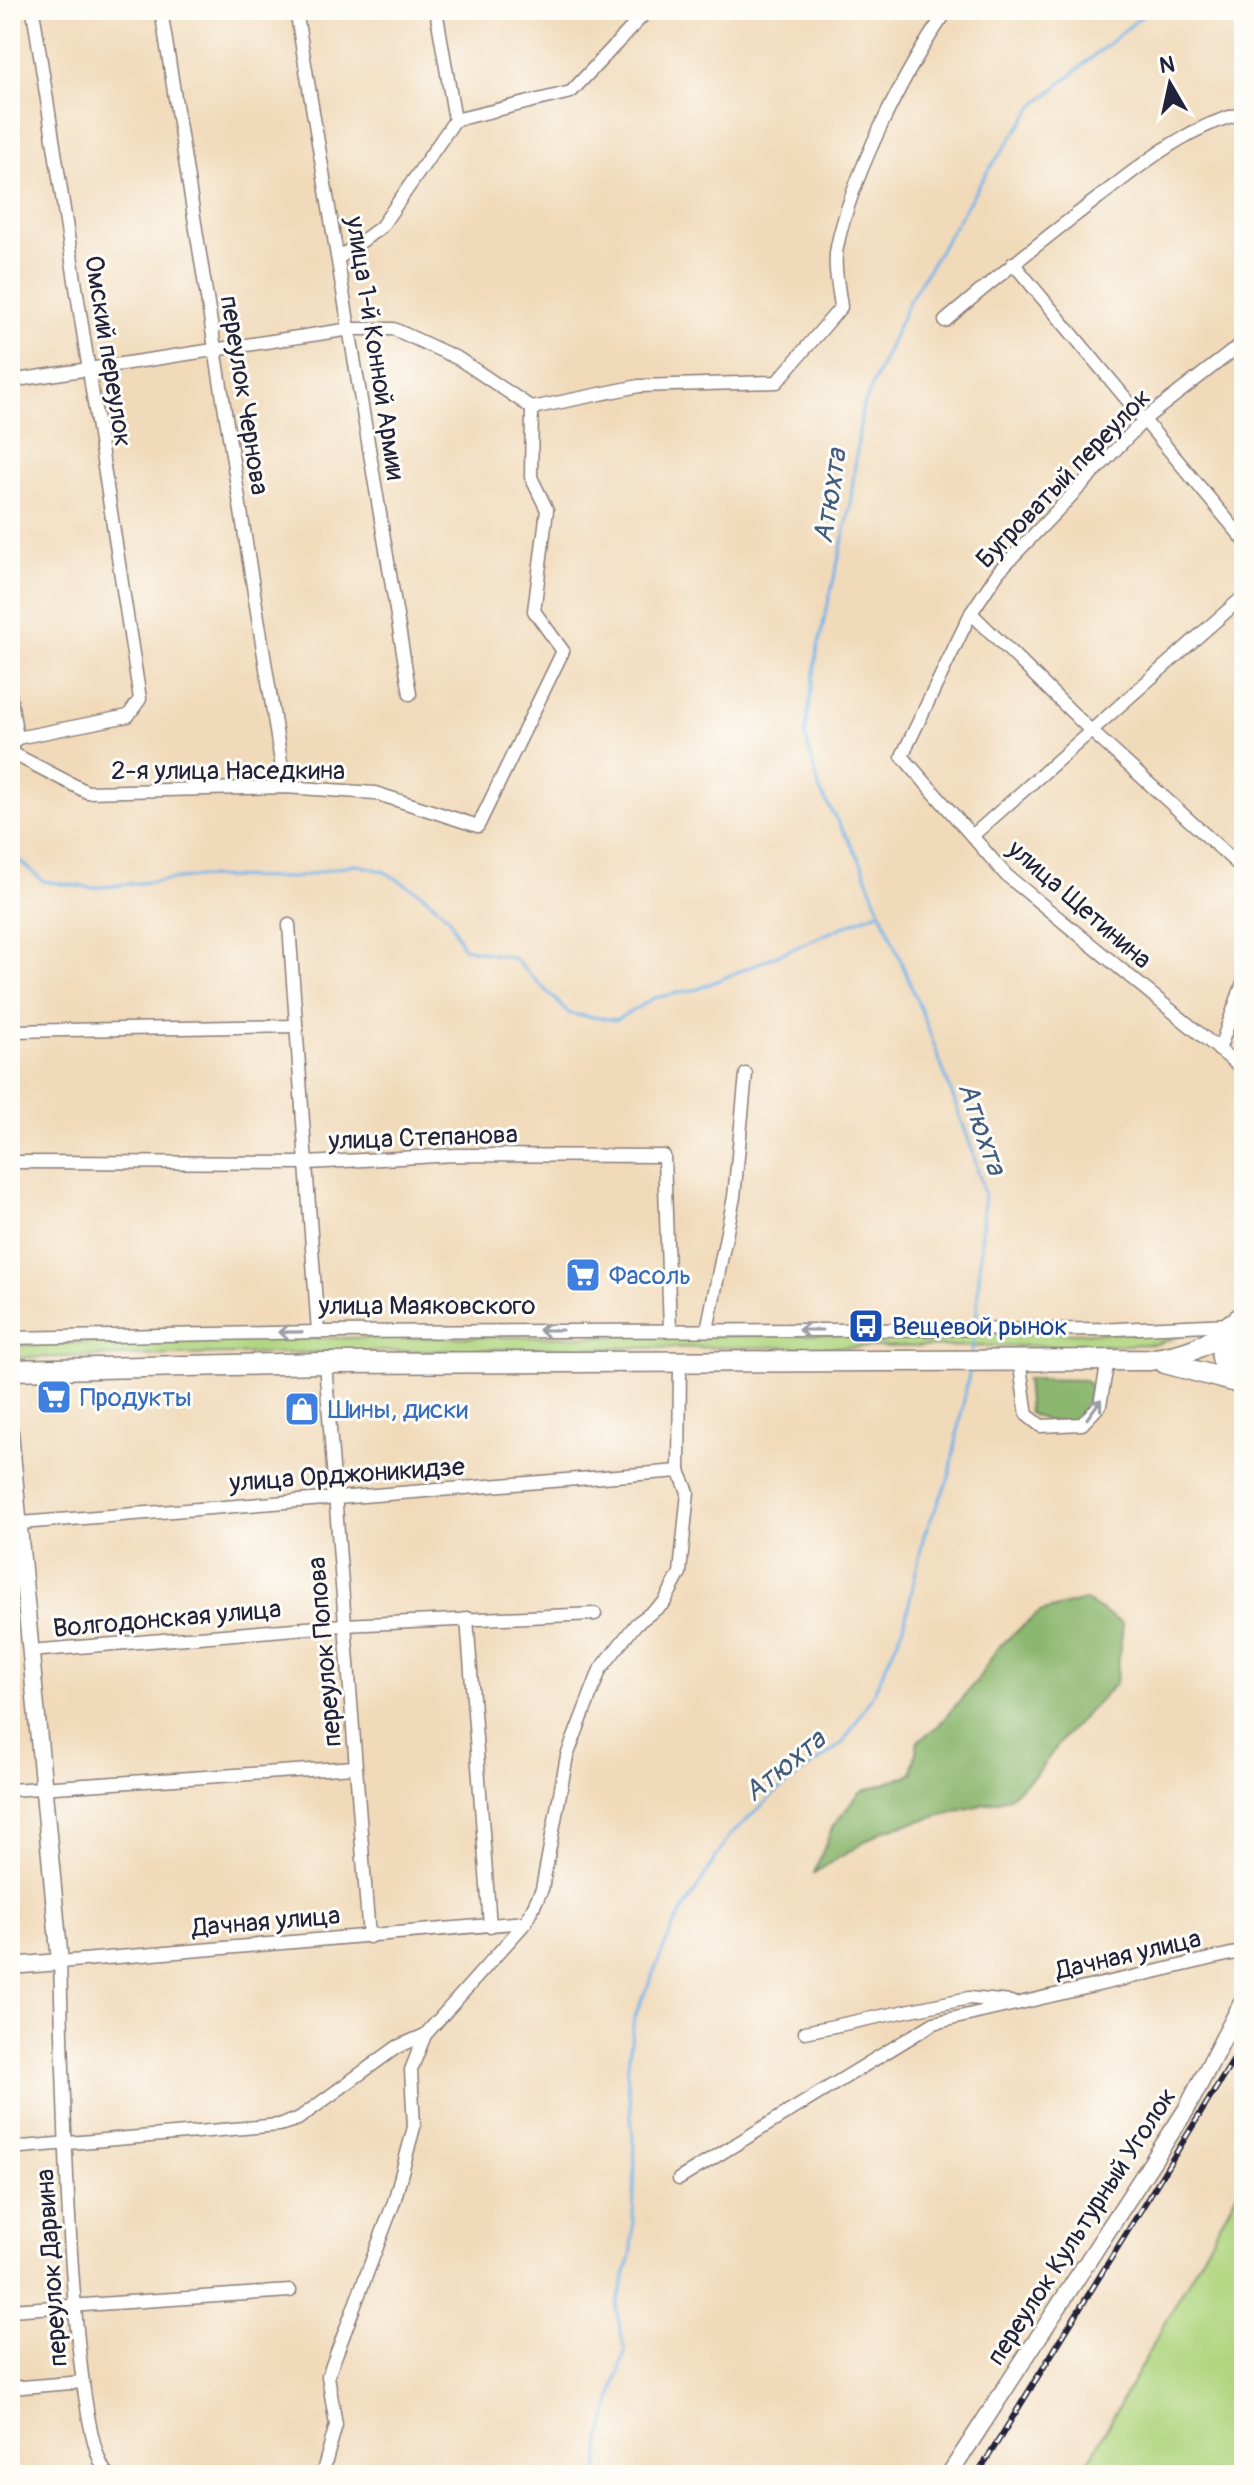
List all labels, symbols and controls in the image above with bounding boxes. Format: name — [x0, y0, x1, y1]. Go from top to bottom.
north arrow — [1130, 44, 1210, 124]
text: N — [1157, 50, 1177, 80]
street label: улица 1-й Конной Армии — [338, 213, 412, 482]
street label: Омский переулок — [77, 253, 139, 449]
street label: переулок Чернова — [212, 293, 276, 497]
street label: Бугроватый переулок — [970, 382, 1158, 575]
water label: Атюхта — [806, 445, 856, 546]
street label: 2-я улица Наседкина — [111, 755, 345, 787]
street label: улица Щетинина — [1000, 833, 1158, 976]
water label: Атюхта — [950, 1078, 1014, 1181]
street label: улица Степанова — [327, 1119, 518, 1157]
supermarket icon: Фасоль — [564, 1256, 602, 1294]
place label: Фасоль — [609, 1260, 691, 1292]
street label: улица Маяковского — [318, 1290, 536, 1322]
bus stop icon: Вещевой рынок — [847, 1307, 885, 1345]
place label: Вещевой рынок — [892, 1311, 1068, 1343]
one-way arrow — [537, 1322, 564, 1338]
one-way arrow — [797, 1322, 824, 1338]
one-way arrow — [277, 1324, 304, 1340]
supermarket icon: Продукты — [35, 1378, 73, 1416]
place label: Продукты — [80, 1382, 192, 1414]
shop icon: Шины, диски — [283, 1390, 321, 1428]
place label: Шины, диски — [328, 1394, 469, 1426]
one-way arrow — [1085, 1399, 1102, 1420]
street label: улица Орджоникидзе — [227, 1451, 466, 1499]
street label: переулок Попова — [301, 1556, 349, 1748]
street label: Волгодонская улица — [52, 1593, 283, 1645]
water label: Атюхта — [737, 1721, 834, 1810]
street label: Дачная улица — [190, 1900, 341, 1944]
street label: Дачная улица — [1051, 1923, 1204, 1987]
street label: переулок Культурный Уголок — [980, 2082, 1184, 2371]
street label: переулок Дарвина — [29, 2168, 75, 2368]

